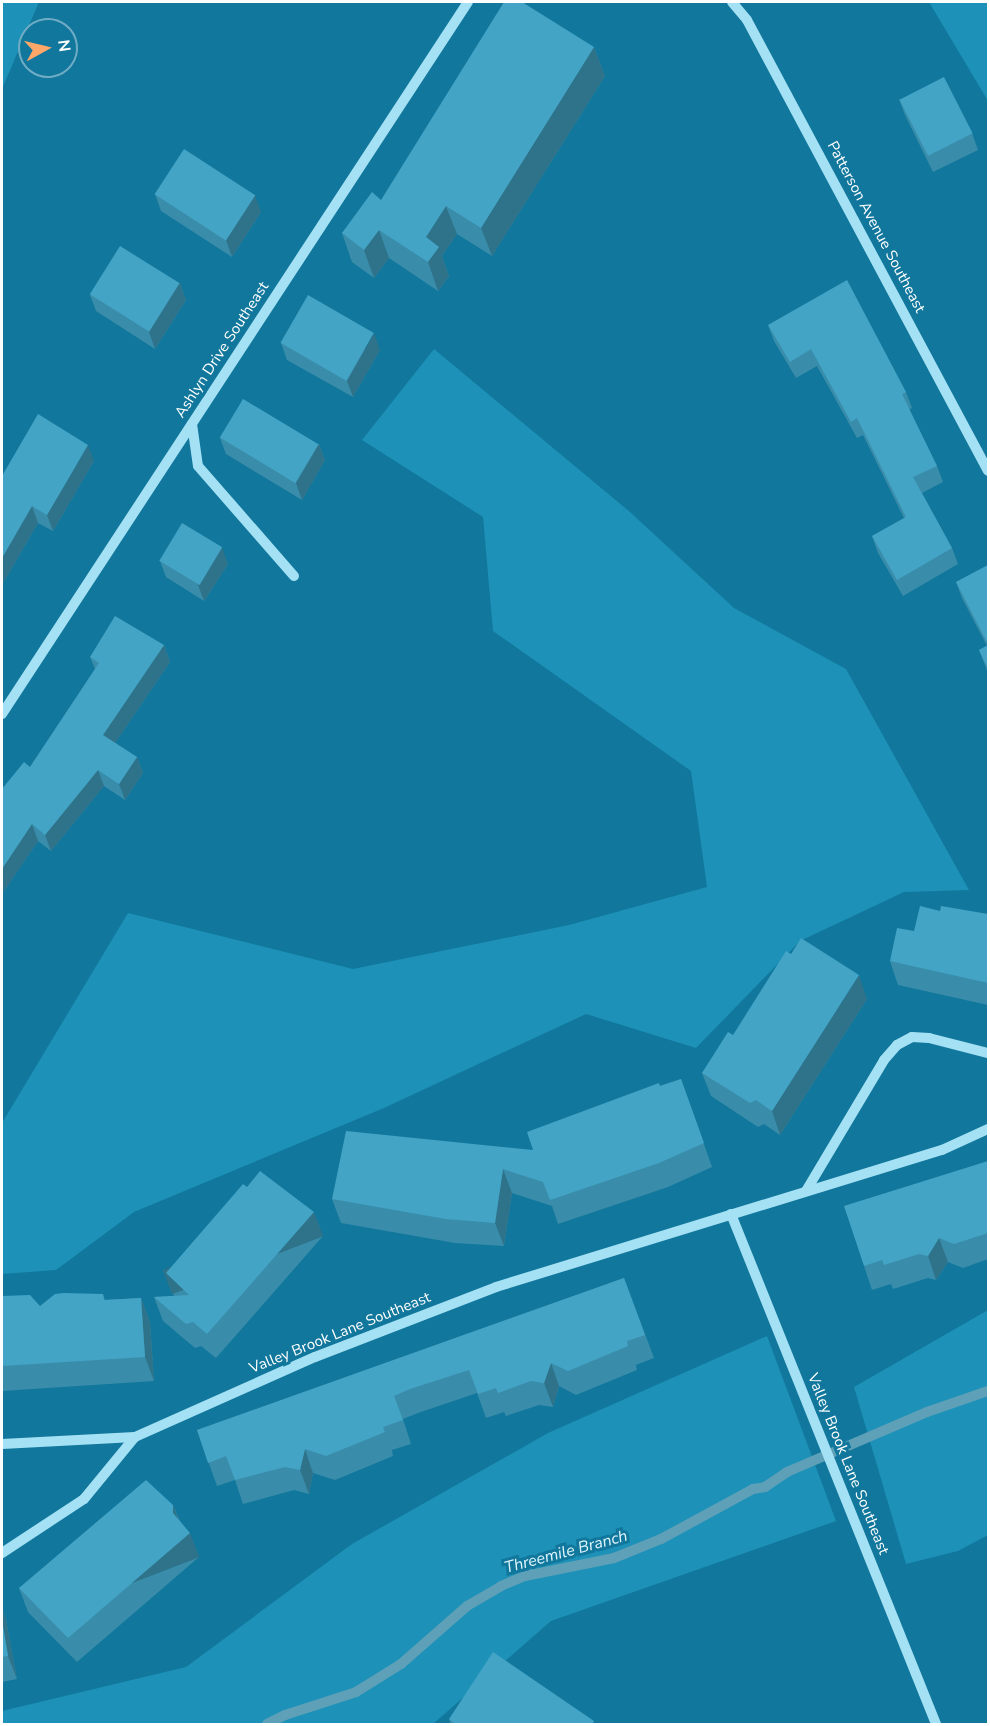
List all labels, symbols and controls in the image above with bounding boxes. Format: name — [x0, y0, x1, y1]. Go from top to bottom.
north arrow — [18, 18, 78, 78]
text: N — [52, 38, 76, 53]
street label: Patterson Avenue Southeast — [823, 138, 929, 316]
street label: Ashlyn Drive Southeast — [171, 279, 273, 421]
street label: Valley Brook Lane Southeast — [247, 1288, 433, 1378]
street label: Valley Brook Lane Southeast — [803, 1371, 893, 1557]
water label: Threemile Branch — [502, 1526, 630, 1578]

